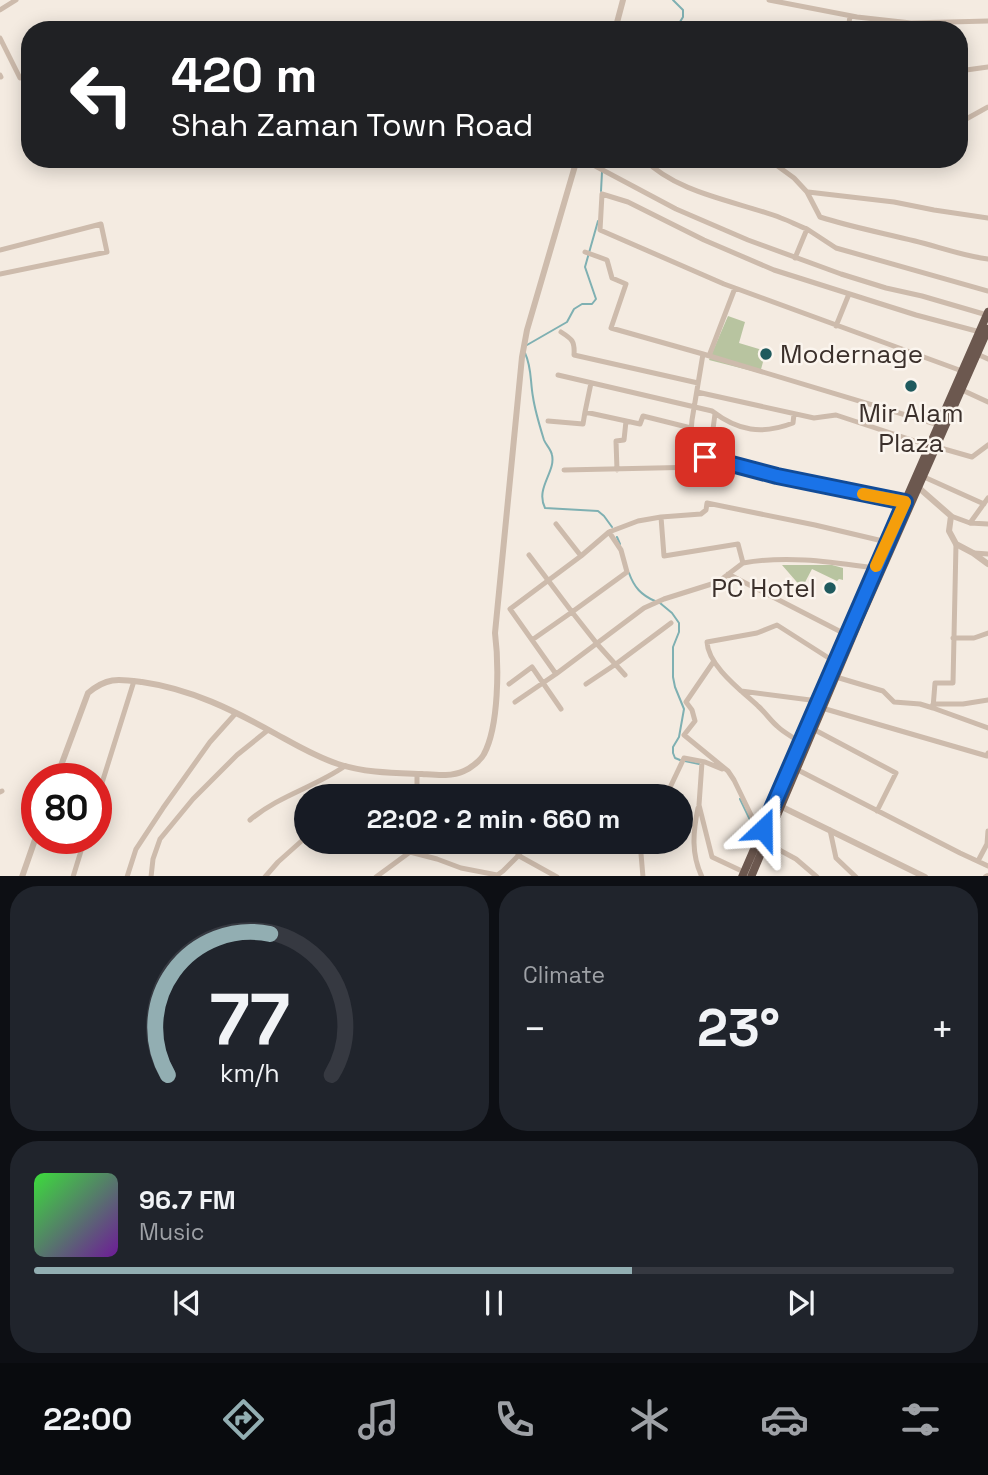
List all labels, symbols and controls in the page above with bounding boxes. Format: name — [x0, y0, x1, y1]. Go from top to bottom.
text: 420 m — [171, 44, 317, 106]
icon: left — [56, 49, 147, 140]
text: Shah Zaman Town Road — [171, 105, 533, 145]
place label: Modernage — [780, 337, 923, 371]
marker: Modernage — [758, 346, 774, 362]
marker: Mir Alam Plaza — [903, 378, 919, 394]
place label: Mir Alam Plaza — [858, 396, 964, 460]
pin — [675, 427, 735, 487]
icon: arrive — [686, 438, 724, 476]
place label: PC Hotel — [711, 571, 816, 605]
marker: PC Hotel — [822, 580, 838, 596]
speed limit sign: 80 — [21, 763, 112, 854]
position arrow — [726, 792, 800, 866]
text: 22:02 · 2 min · 660 m — [367, 802, 620, 836]
text: Climate — [523, 960, 605, 990]
text: 77 — [209, 973, 290, 1066]
text: 23° — [697, 995, 780, 1061]
text: − — [523, 1005, 547, 1053]
text: + — [930, 1005, 954, 1053]
text: km/h — [220, 1056, 279, 1088]
text: 96.7 FM — [139, 1183, 236, 1217]
text: Music — [139, 1217, 204, 1247]
icon: previous — [168, 1284, 206, 1322]
icon: pause — [475, 1284, 513, 1322]
icon: next — [782, 1284, 820, 1322]
icon: directions — [219, 1395, 268, 1444]
icon: music — [354, 1395, 403, 1444]
icon: phone — [490, 1395, 539, 1444]
icon: climate — [625, 1395, 674, 1444]
icon: car — [760, 1395, 809, 1444]
icon: filters — [896, 1395, 945, 1444]
text: 22:00 — [43, 1399, 132, 1439]

